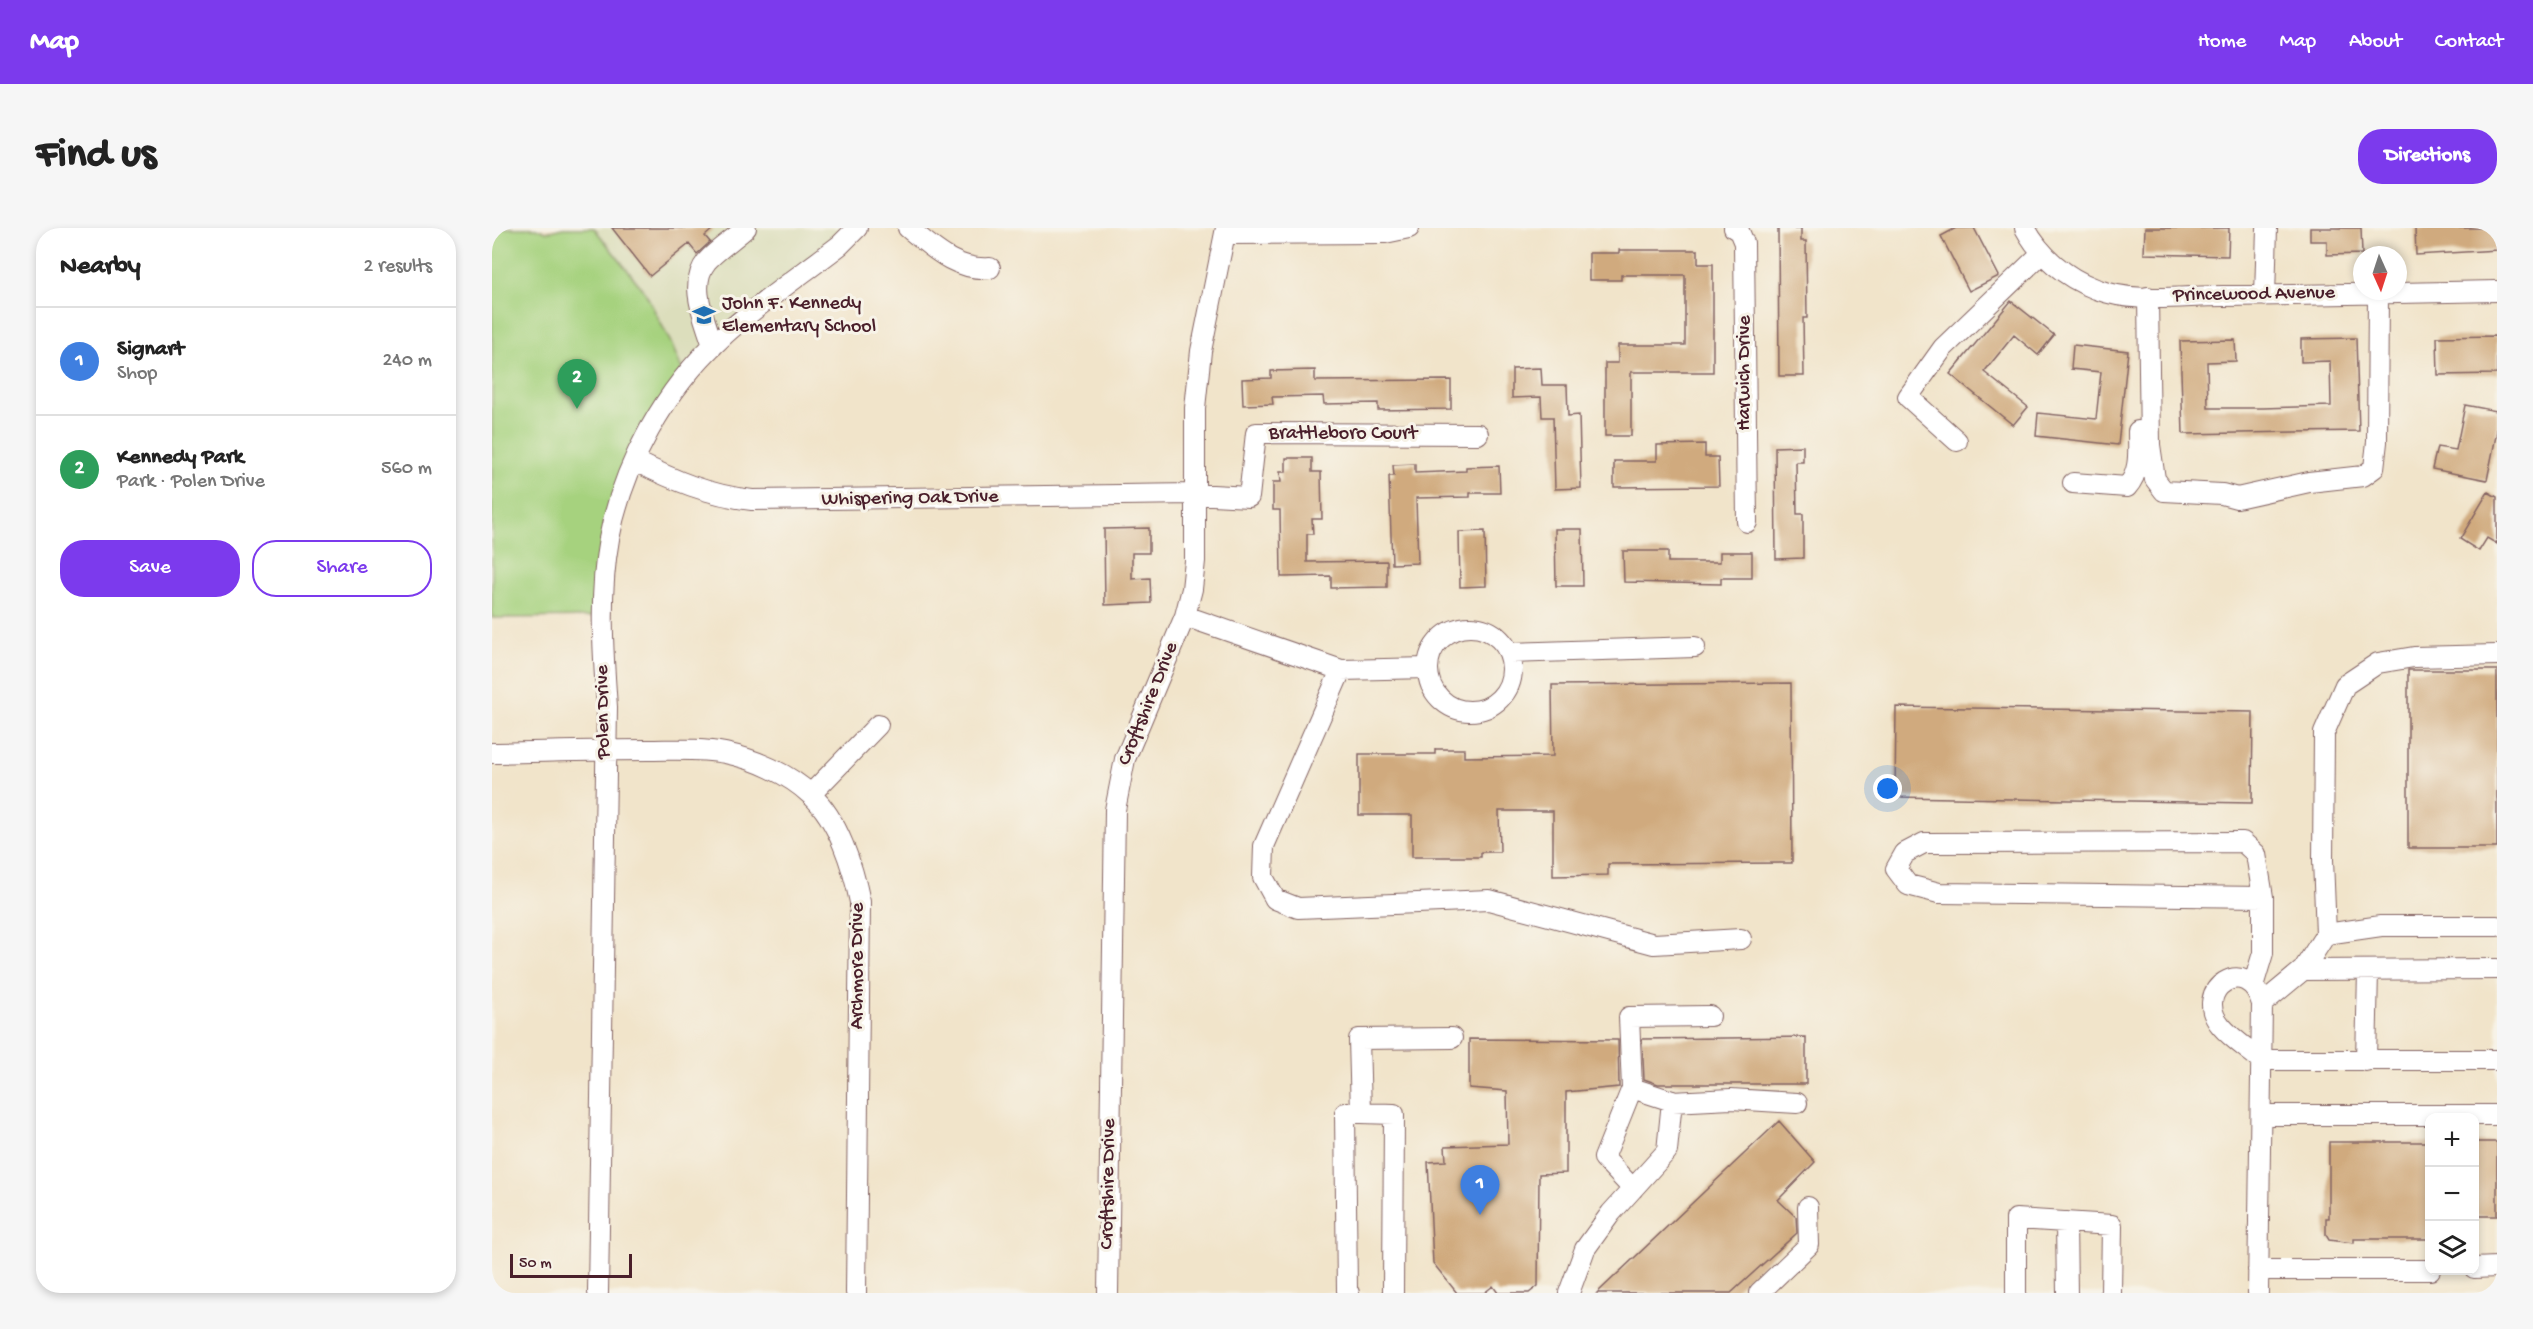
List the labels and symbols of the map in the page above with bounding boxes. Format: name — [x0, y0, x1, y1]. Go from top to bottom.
north arrow — [2353, 246, 2407, 300]
street label: Princewood Avenue — [2172, 282, 2336, 308]
place label: John F. Kennedy Elementary School — [722, 293, 876, 339]
school or university icon: John F. Kennedy Elementary School — [691, 302, 717, 328]
street label: Harwich Drive — [1734, 315, 1757, 431]
pin: 2 — [558, 360, 596, 409]
street label: Brattleboro Court — [1268, 423, 1419, 446]
street label: Whispering Oak Drive — [821, 486, 999, 512]
street label: Croftshire Drive — [1114, 638, 1184, 769]
street label: Polen Drive — [592, 664, 616, 760]
your location — [1873, 774, 1902, 803]
street label: Archmore Drive — [847, 902, 870, 1029]
street label: Croftshire Drive — [1096, 1118, 1122, 1250]
pin: 1 — [1460, 1166, 1500, 1215]
scale bar — [510, 1251, 632, 1278]

